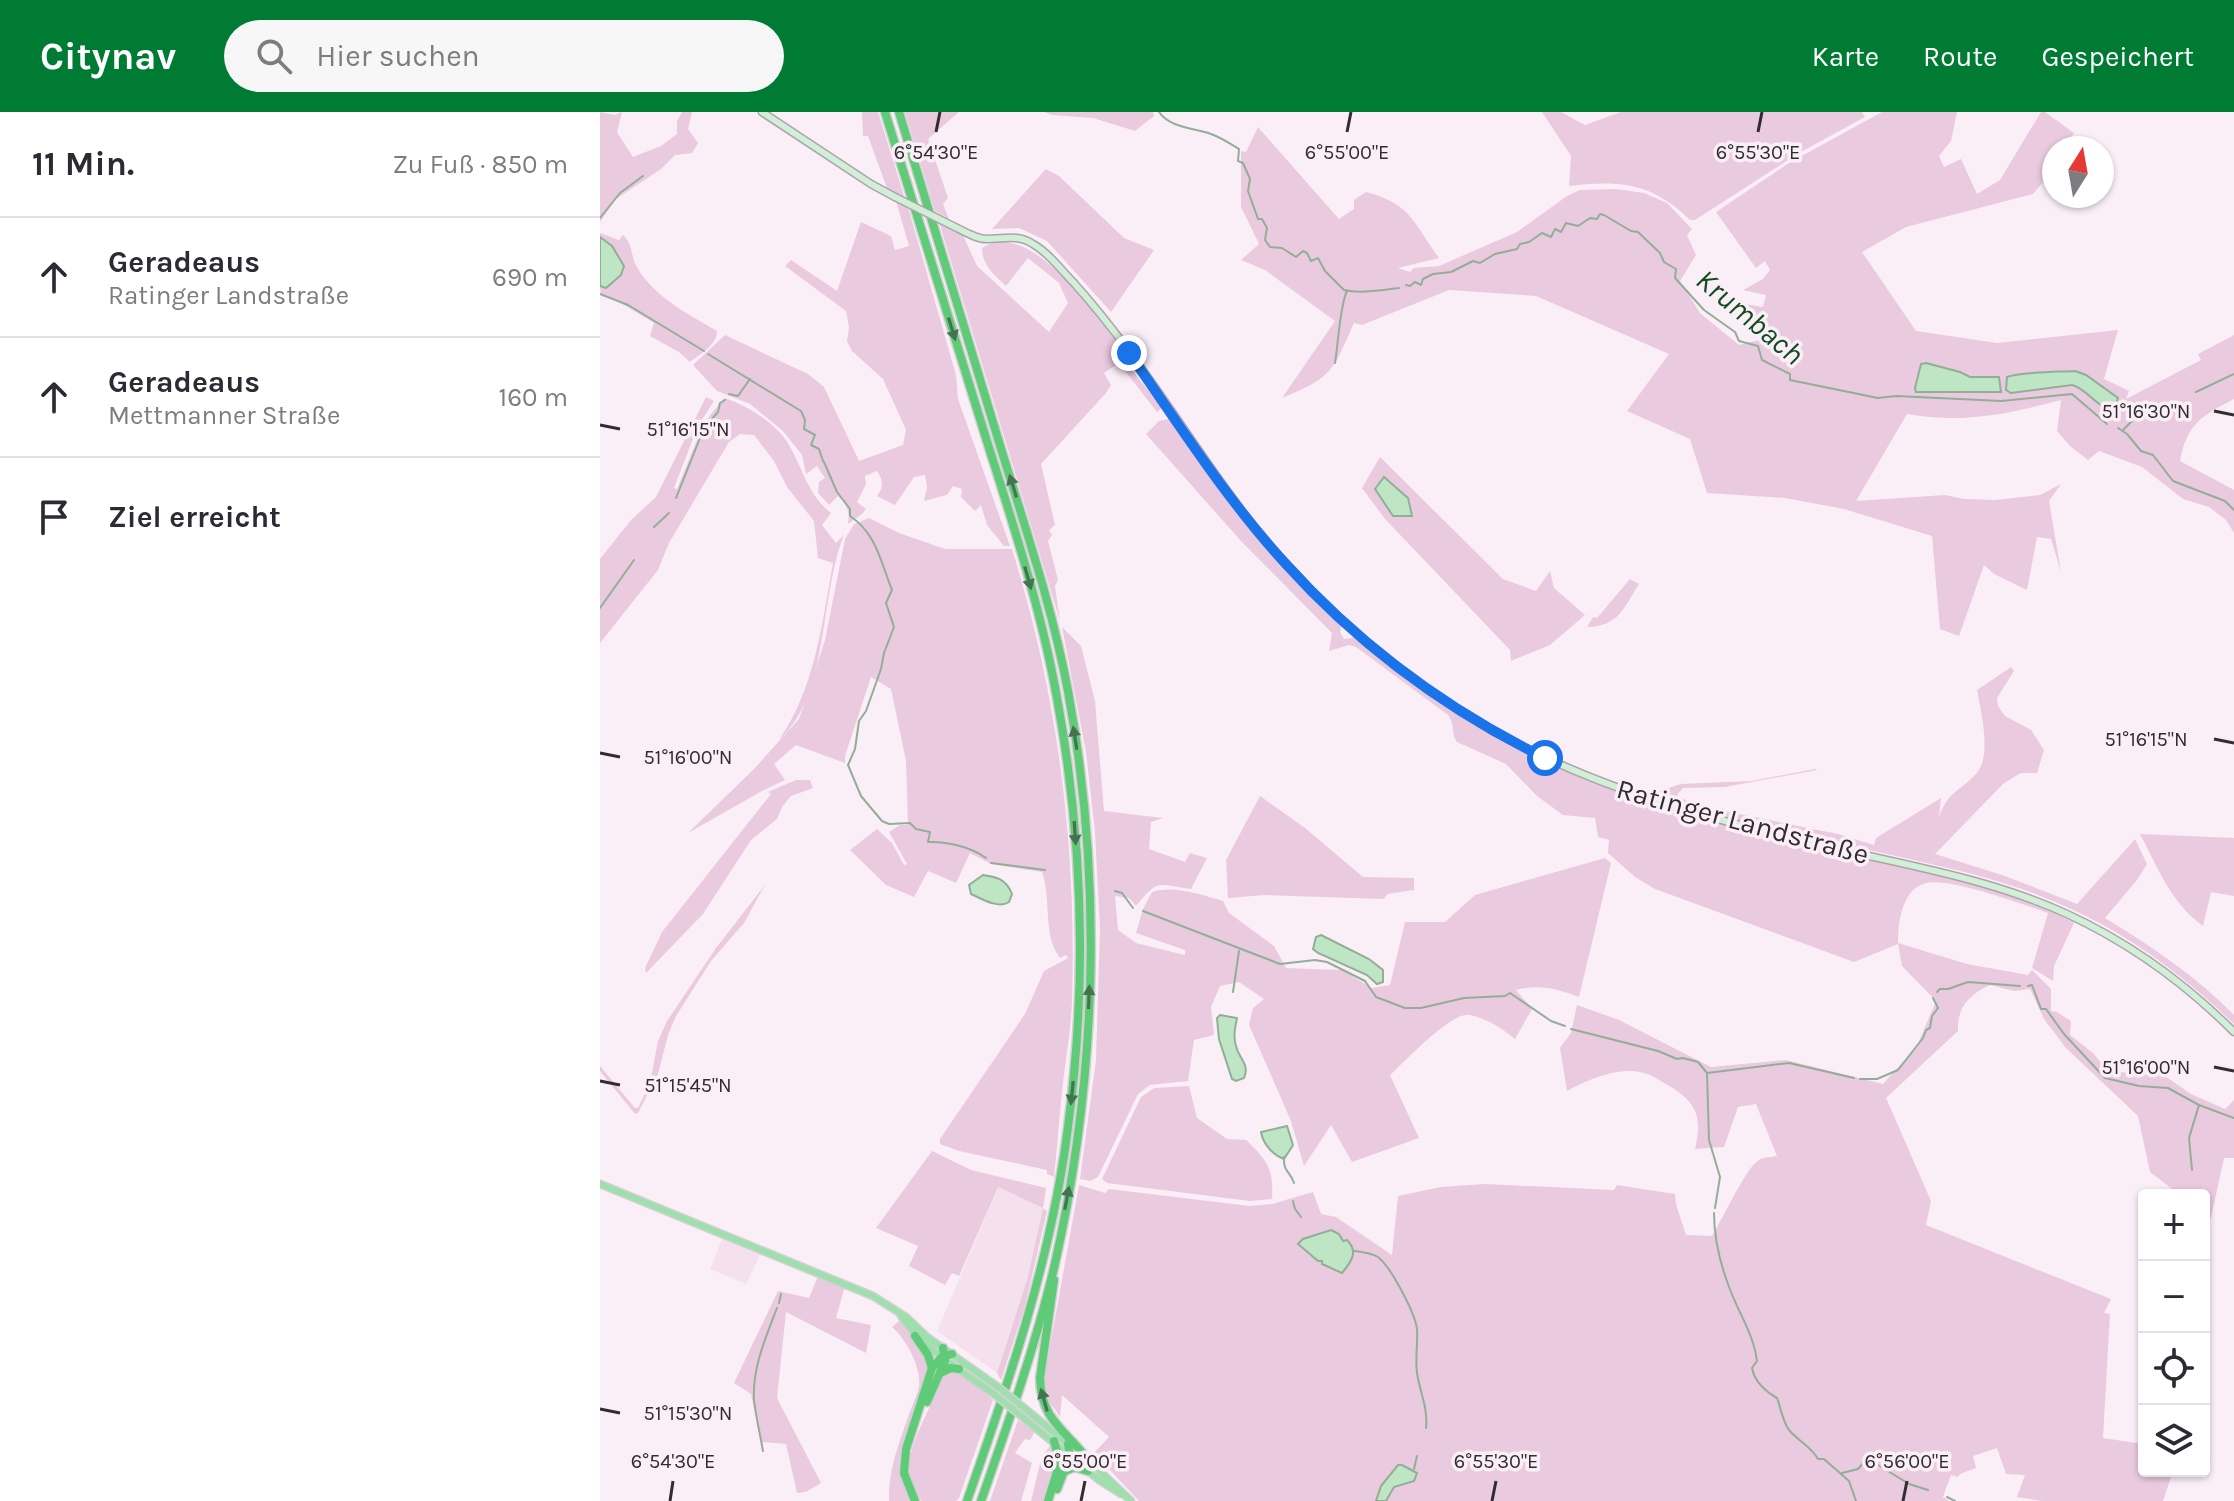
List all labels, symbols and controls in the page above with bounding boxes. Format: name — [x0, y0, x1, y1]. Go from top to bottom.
search box — [224, 20, 784, 92]
text: Citynav — [40, 34, 176, 79]
icon: search — [252, 34, 296, 78]
text: Hier suchen — [316, 38, 480, 74]
text: Karte — [1812, 40, 1879, 73]
text: Route — [1923, 40, 1997, 73]
text: Gespeichert — [2041, 40, 2194, 73]
north arrow — [2042, 136, 2114, 208]
text: 6°54'30"E — [894, 141, 978, 164]
text: 6°55'00"E — [1305, 141, 1389, 164]
text: 6°55'30"E — [1716, 141, 1800, 164]
text: 11 Min. — [32, 144, 134, 184]
text: Zu Fuß · 850 m — [392, 149, 568, 180]
text: Geradeaus — [108, 244, 260, 280]
icon: ahead — [32, 255, 76, 299]
text: 690 m — [492, 262, 568, 293]
water label: Krumbach — [1689, 262, 1811, 372]
text: Ratinger Landstraße — [108, 280, 349, 311]
one-way arrow — [946, 318, 959, 342]
route end — [1111, 335, 1147, 371]
text: Geradeaus — [108, 364, 260, 400]
icon: ahead — [32, 375, 76, 419]
text: 160 m — [499, 382, 568, 413]
text: Mettmanner Straße — [108, 400, 340, 431]
text: 51°16'30"N — [2102, 400, 2190, 423]
text: 51°16'15"N — [646, 418, 730, 441]
one-way arrow — [1006, 474, 1019, 498]
icon: arrive — [32, 495, 76, 539]
text: Ziel erreicht — [108, 499, 281, 535]
one-way arrow — [1022, 566, 1035, 590]
one-way arrow — [1068, 725, 1081, 750]
text: 51°16'15"N — [2104, 728, 2188, 751]
route start — [1527, 740, 1563, 776]
text: 51°16'00"N — [644, 746, 733, 769]
street label: Ratinger Landstraße — [1613, 772, 1873, 871]
one-way arrow — [1068, 821, 1081, 846]
one-way arrow — [1083, 984, 1096, 1009]
text: 51°16'00"N — [2102, 1056, 2191, 1079]
text: 51°15'45"N — [644, 1074, 732, 1097]
one-way arrow — [1066, 1081, 1079, 1106]
one-way arrow — [1061, 1186, 1074, 1211]
map controls — [2138, 1189, 2210, 1477]
button: + — [2138, 1189, 2210, 1261]
button: − — [2138, 1261, 2210, 1333]
button: locate — [2138, 1333, 2210, 1405]
one-way arrow — [1037, 1387, 1049, 1412]
text: 51°15'30"N — [644, 1402, 732, 1425]
button: layers — [2138, 1405, 2210, 1477]
text: 6°54'30"E — [631, 1450, 715, 1473]
text: 6°55'00"E — [1043, 1450, 1127, 1473]
text: 6°55'30"E — [1454, 1450, 1538, 1473]
text: 6°56'00"E — [1865, 1450, 1949, 1473]

